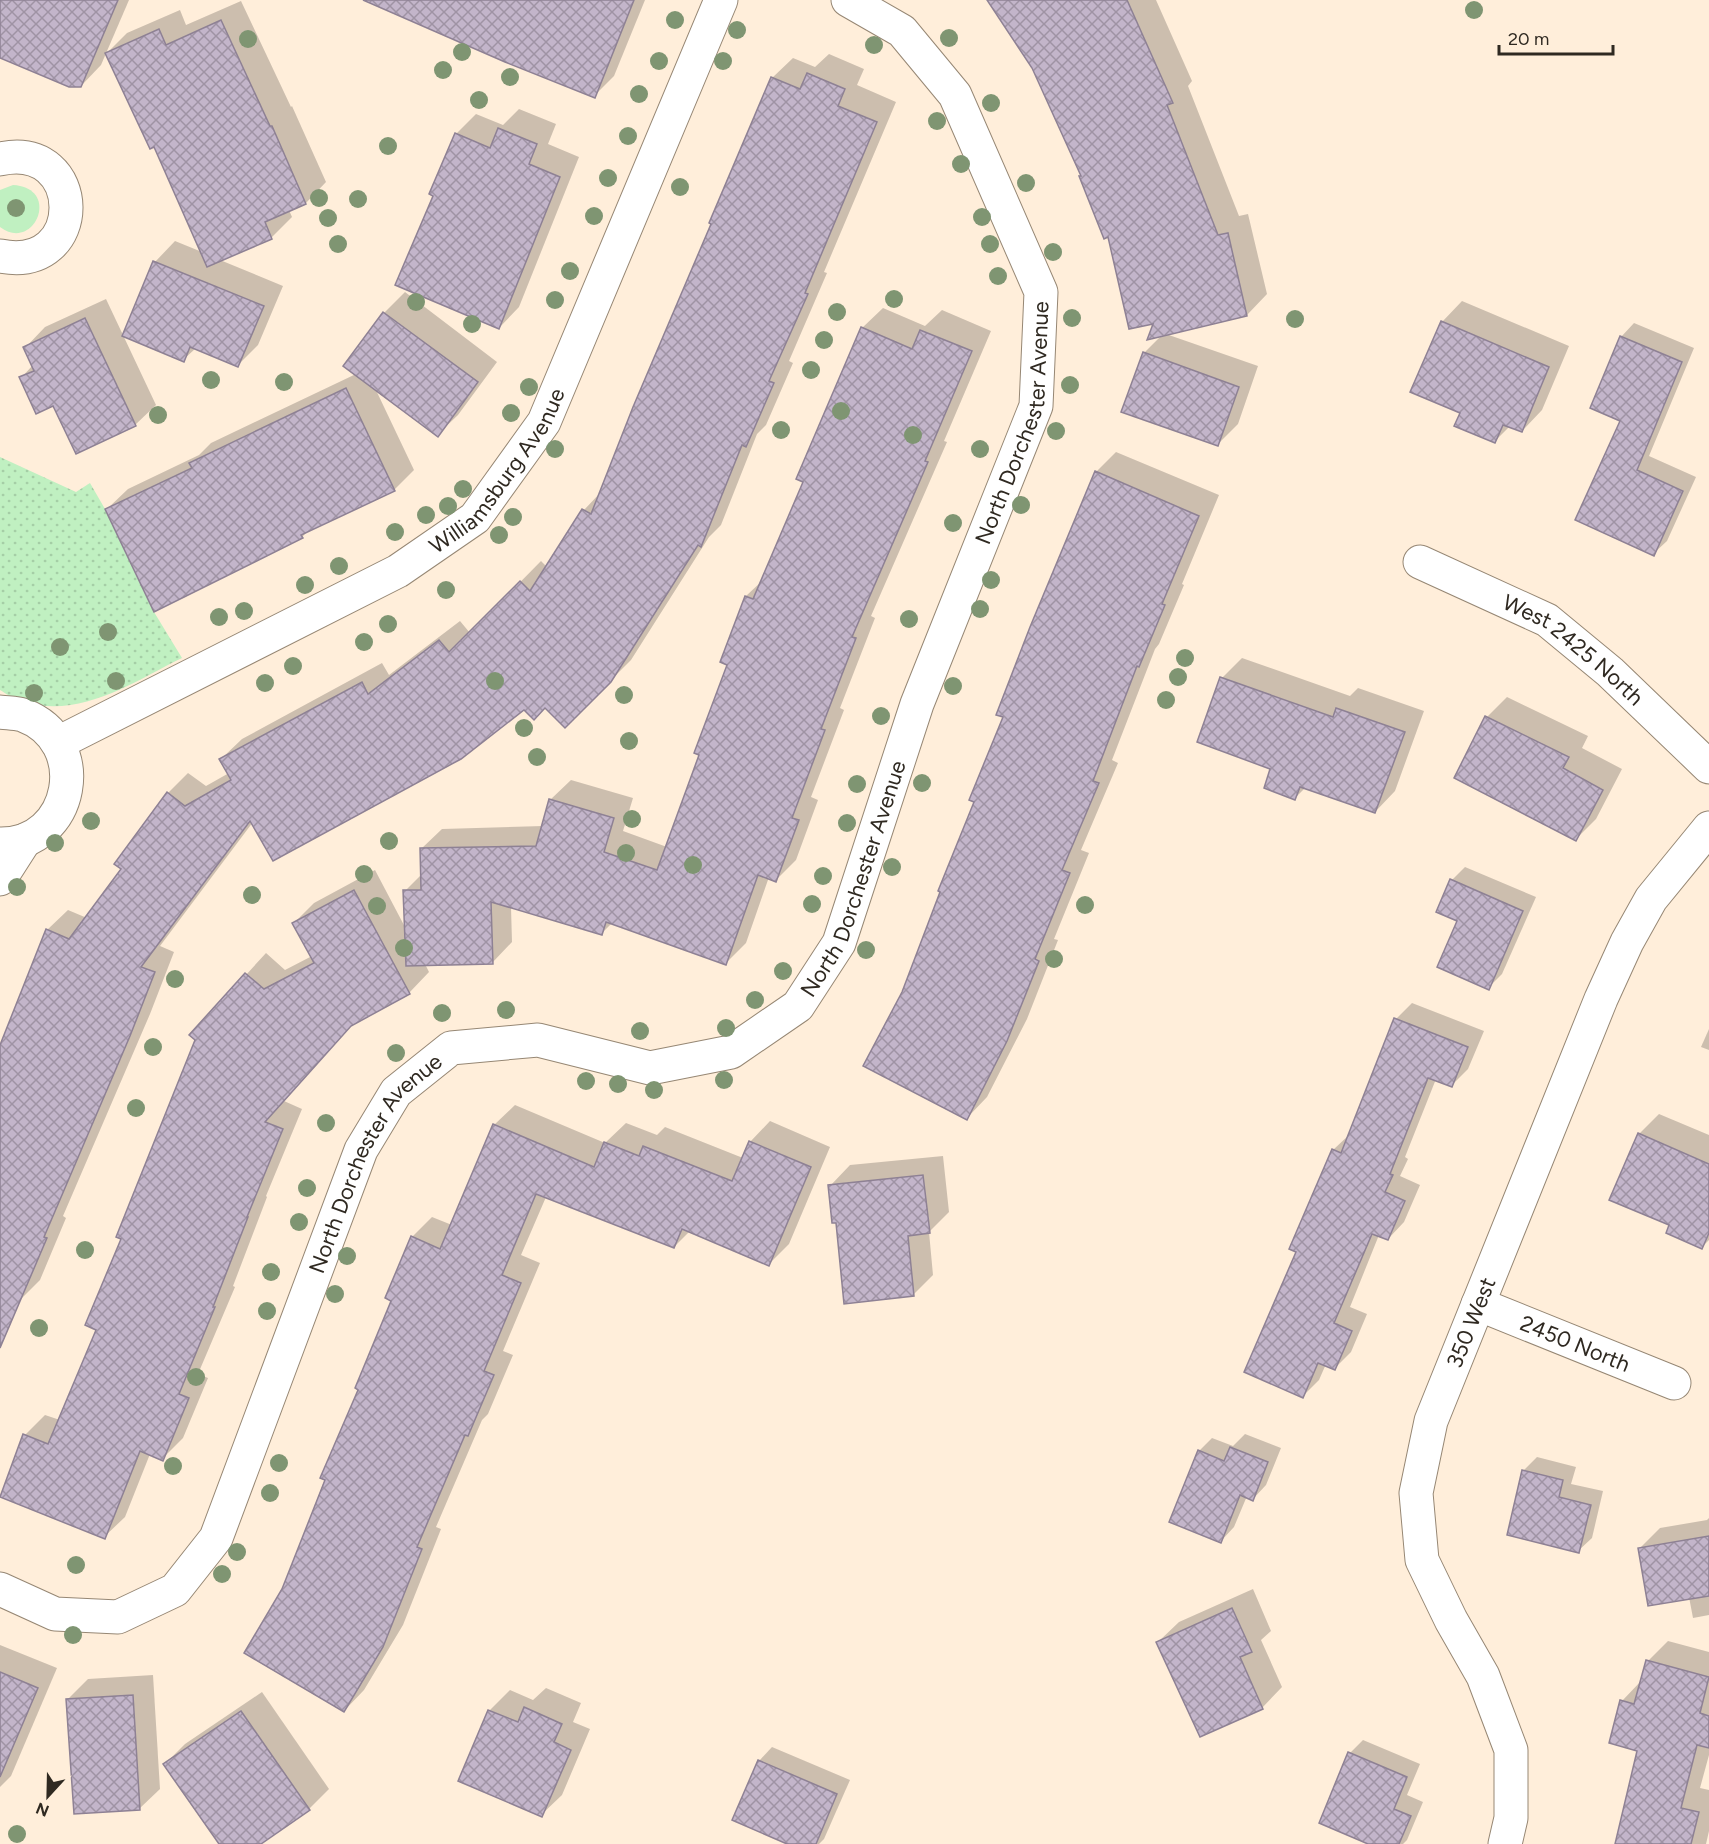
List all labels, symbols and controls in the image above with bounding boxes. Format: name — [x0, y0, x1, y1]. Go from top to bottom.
scale bar — [1499, 18, 1613, 56]
text: 20 m — [1508, 28, 1549, 50]
street label: North Dorchester Avenue — [969, 300, 1055, 548]
street label: Williamsburg Avenue — [424, 384, 571, 559]
street label: West 2425 North — [1499, 589, 1649, 711]
street label: North Dorchester Avenue — [795, 757, 912, 1002]
street label: North Dorchester Avenue — [303, 1048, 447, 1277]
street label: 350 West — [1441, 1274, 1501, 1372]
street label: 2450 North — [1516, 1310, 1634, 1378]
north arrow — [18, 1766, 78, 1826]
text: N — [33, 1798, 52, 1821]

